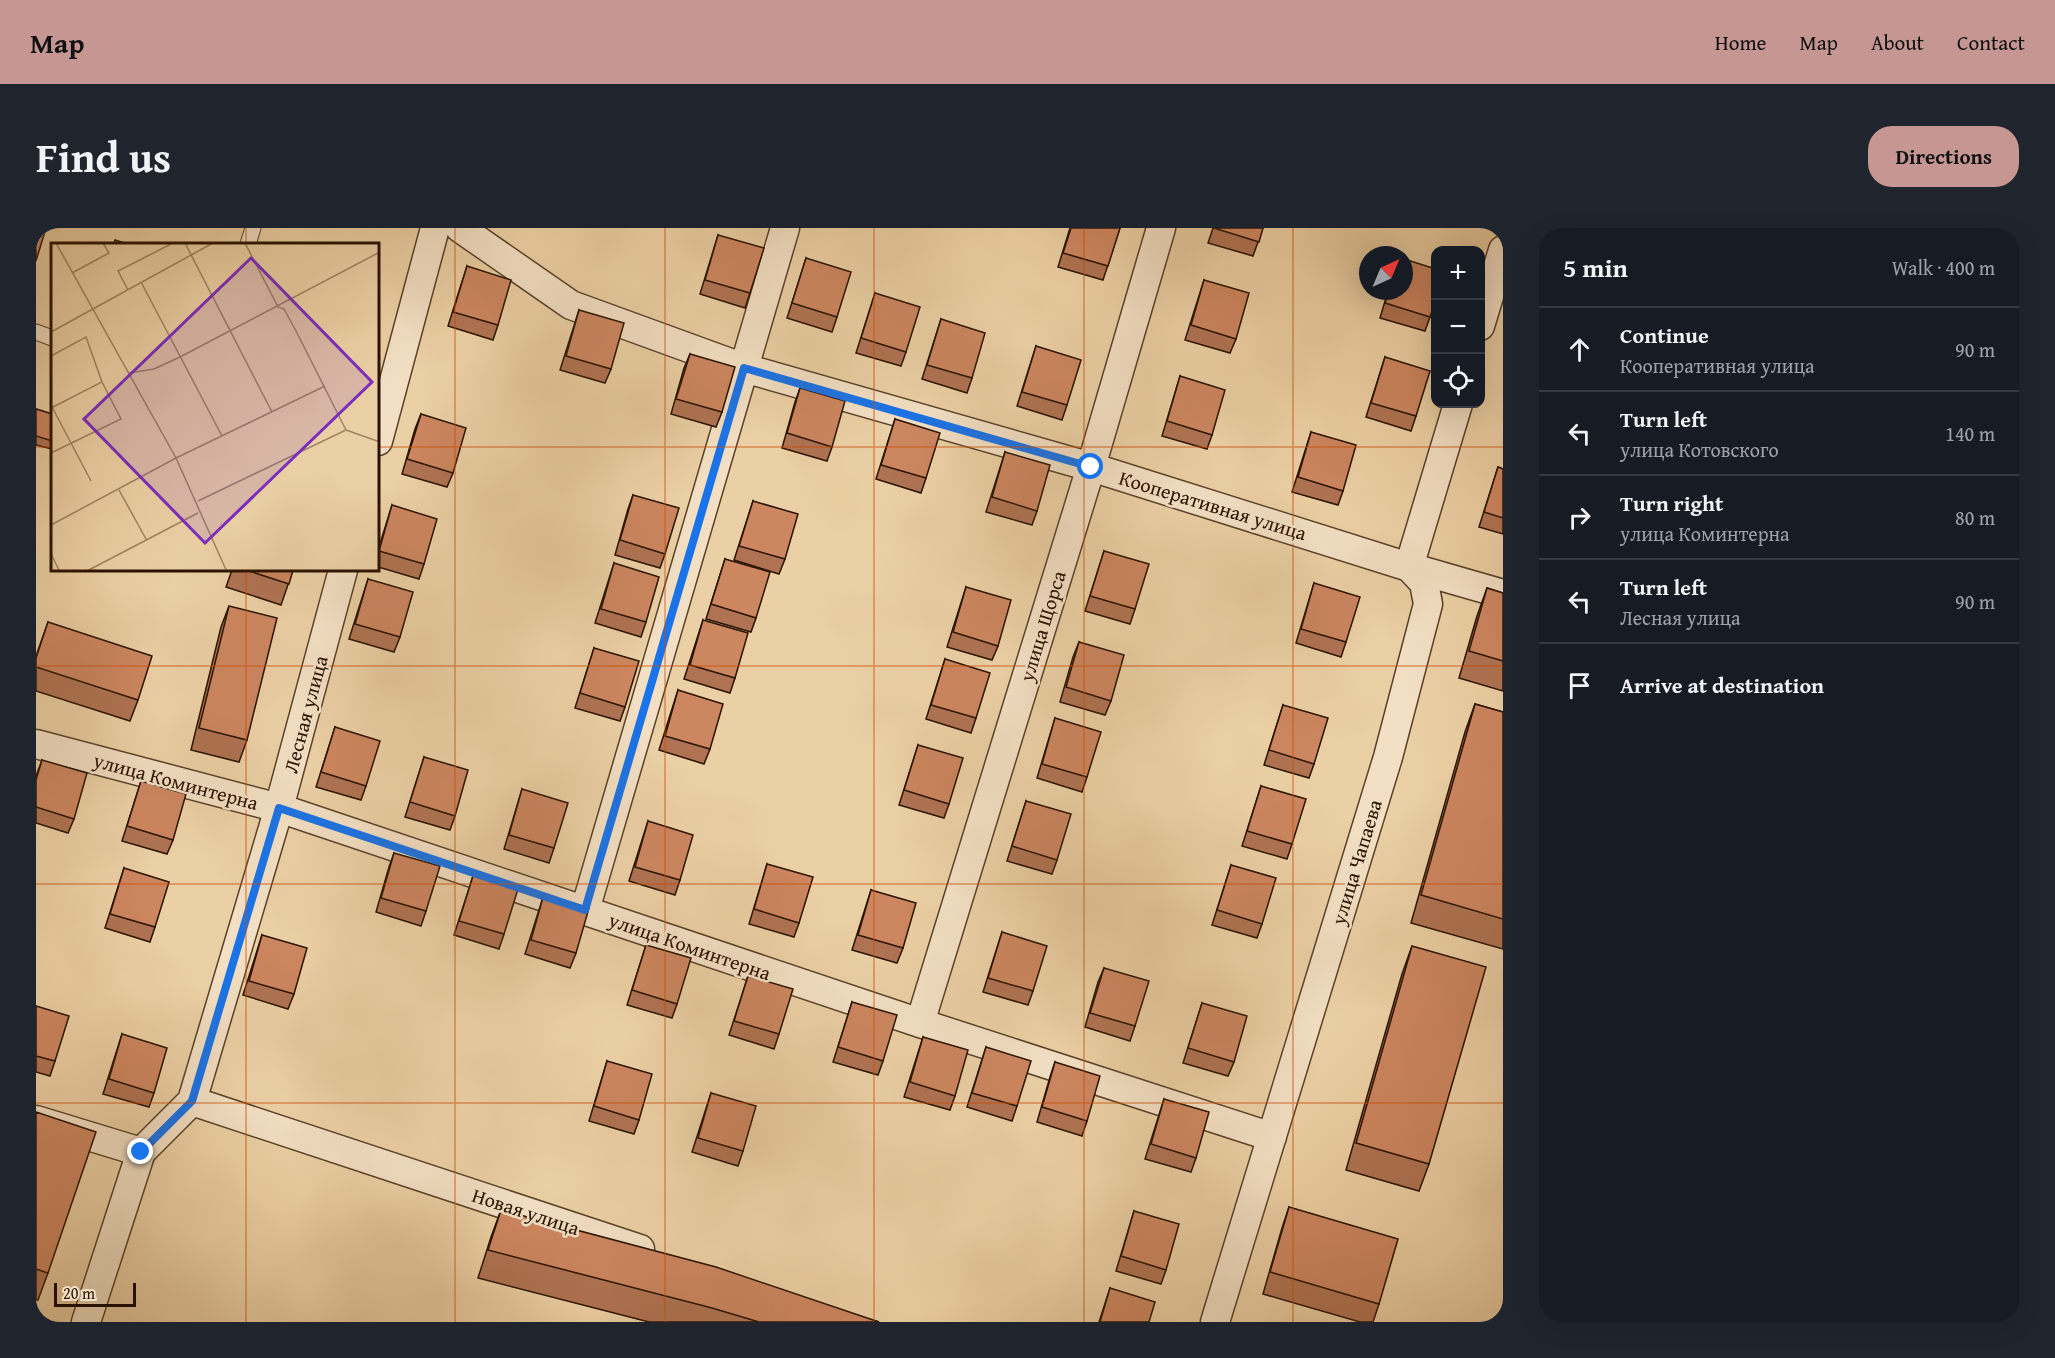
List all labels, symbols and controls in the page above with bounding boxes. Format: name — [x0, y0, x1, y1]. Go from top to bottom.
text: Map — [30, 22, 84, 63]
text: Home — [1715, 27, 1766, 58]
text: Map — [1799, 27, 1838, 58]
text: About — [1871, 27, 1924, 58]
text: Contact — [1957, 27, 2025, 58]
text: Find us — [36, 126, 171, 187]
button: Directions — [1868, 126, 2019, 187]
inset map — [51, 243, 380, 572]
north arrow — [1359, 246, 1413, 300]
map controls — [1431, 246, 1485, 408]
button: + — [1431, 246, 1485, 300]
text: 5 min — [1563, 248, 1628, 287]
text: Walk · 400 m — [1892, 253, 1995, 282]
button: − — [1431, 300, 1485, 354]
text: Continue — [1620, 319, 1709, 351]
icon: ahead — [1563, 333, 1596, 366]
text: 90 m — [1955, 335, 1995, 364]
text: Кооперативная улица — [1620, 351, 1815, 380]
button: locate — [1431, 354, 1485, 408]
text: Turn left — [1620, 403, 1707, 435]
icon: left — [1563, 417, 1596, 450]
text: 140 m — [1945, 419, 1995, 448]
text: улица Котовского — [1620, 435, 1779, 464]
route start — [1077, 453, 1103, 479]
street label: Кооперативная улица — [1116, 463, 1311, 547]
text: Turn right — [1620, 487, 1723, 519]
icon: right — [1563, 501, 1596, 534]
text: 80 m — [1955, 503, 1995, 532]
text: улица Коминтерна — [1620, 519, 1790, 548]
street label: улица Щорса — [1011, 566, 1073, 686]
text: Turn left — [1620, 571, 1707, 603]
icon: left — [1563, 585, 1596, 618]
text: 90 m — [1955, 587, 1995, 616]
text: Лесная улица — [1620, 603, 1741, 632]
street label: Лесная улица — [275, 652, 335, 776]
icon: arrive — [1563, 669, 1596, 702]
text: Arrive at destination — [1620, 669, 1824, 701]
street label: улица Коминтерна — [89, 745, 262, 817]
street label: улица Чапаева — [1323, 795, 1389, 929]
street label: улица Коминтерна — [604, 904, 775, 987]
route end — [127, 1138, 153, 1164]
street label: Новая улица — [469, 1180, 584, 1242]
scale bar — [54, 1280, 136, 1308]
text: 20 m — [63, 1281, 95, 1305]

